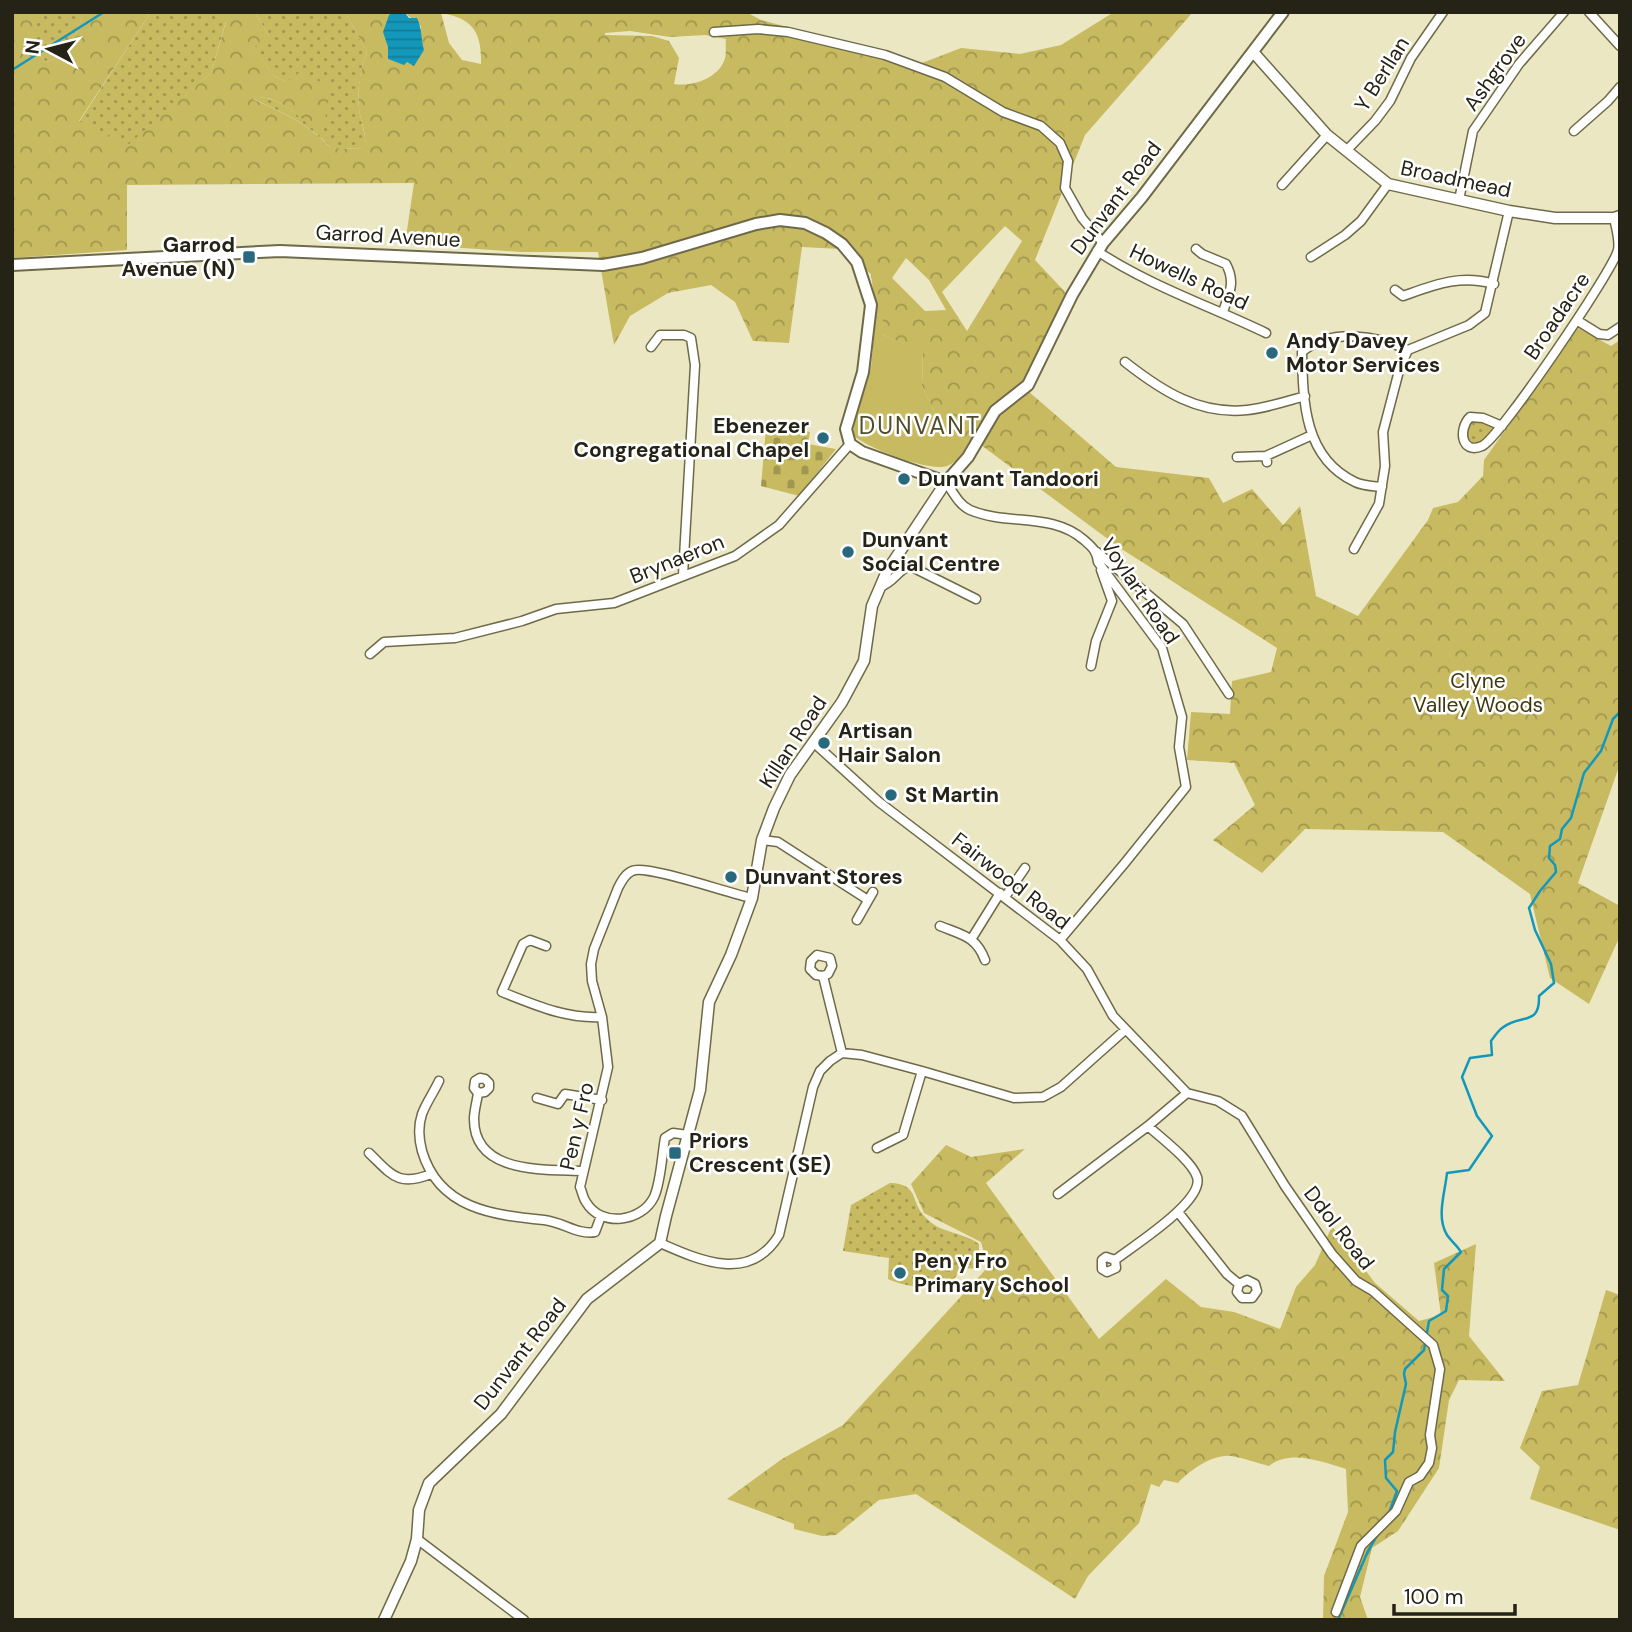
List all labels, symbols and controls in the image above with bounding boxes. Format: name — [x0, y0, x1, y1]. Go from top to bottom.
north arrow — [14, 14, 84, 84]
street label: Ashgrove — [1457, 27, 1533, 117]
street label: Y Berllan — [1348, 31, 1416, 117]
text: N — [19, 39, 46, 55]
street label: Dunvant Road — [1064, 136, 1168, 260]
street label: Broadmead — [1398, 154, 1514, 204]
street label: Garrod Avenue — [315, 218, 461, 254]
place label: Garrod Avenue (N) — [121, 231, 235, 283]
street label: Howells Road — [1125, 237, 1253, 317]
marker: Garrod Avenue (N) — [241, 249, 257, 265]
street label: Broadacre — [1517, 267, 1597, 365]
place label: Andy Davey Motor Services — [1286, 327, 1440, 379]
marker: Andy Davey Motor Services — [1264, 345, 1280, 361]
district label: DUNVANT — [859, 410, 981, 441]
place label: Ebenezer Congregational Chapel — [573, 412, 809, 464]
marker: Ebenezer Congregational Chapel — [815, 430, 831, 446]
place label: Dunvant Tandoori — [918, 465, 1099, 493]
marker: Dunvant Tandoori — [896, 471, 912, 487]
place label: Dunvant Social Centre — [862, 526, 1000, 578]
street label: Brynaeron — [626, 527, 728, 591]
street label: Voylart Road — [1094, 532, 1186, 650]
marker: Dunvant Social Centre — [840, 544, 856, 560]
park label: Clyne Valley Woods — [1413, 667, 1543, 719]
street label: Killan Road — [753, 691, 833, 793]
place label: Artisan Hair Salon — [838, 717, 941, 769]
marker: Artisan Hair Salon — [816, 735, 832, 751]
place label: St Martin — [905, 781, 999, 809]
marker: St Martin — [883, 787, 899, 803]
street label: Fairwood Road — [946, 826, 1076, 936]
place label: Dunvant Stores — [745, 863, 903, 891]
marker: Dunvant Stores — [723, 869, 739, 885]
street label: Pen y Fro — [553, 1079, 601, 1173]
place label: Priors Crescent (SE) — [689, 1127, 831, 1179]
marker: Priors Crescent (SE) — [667, 1145, 683, 1161]
street label: Ddol Road — [1297, 1180, 1381, 1276]
place label: Pen y Fro Primary School — [914, 1247, 1069, 1299]
marker: Pen y Fro Primary School — [892, 1265, 908, 1281]
street label: Dunvant Road — [467, 1292, 573, 1416]
scale bar — [1394, 1572, 1515, 1616]
text: 100 m — [1404, 1583, 1464, 1611]

